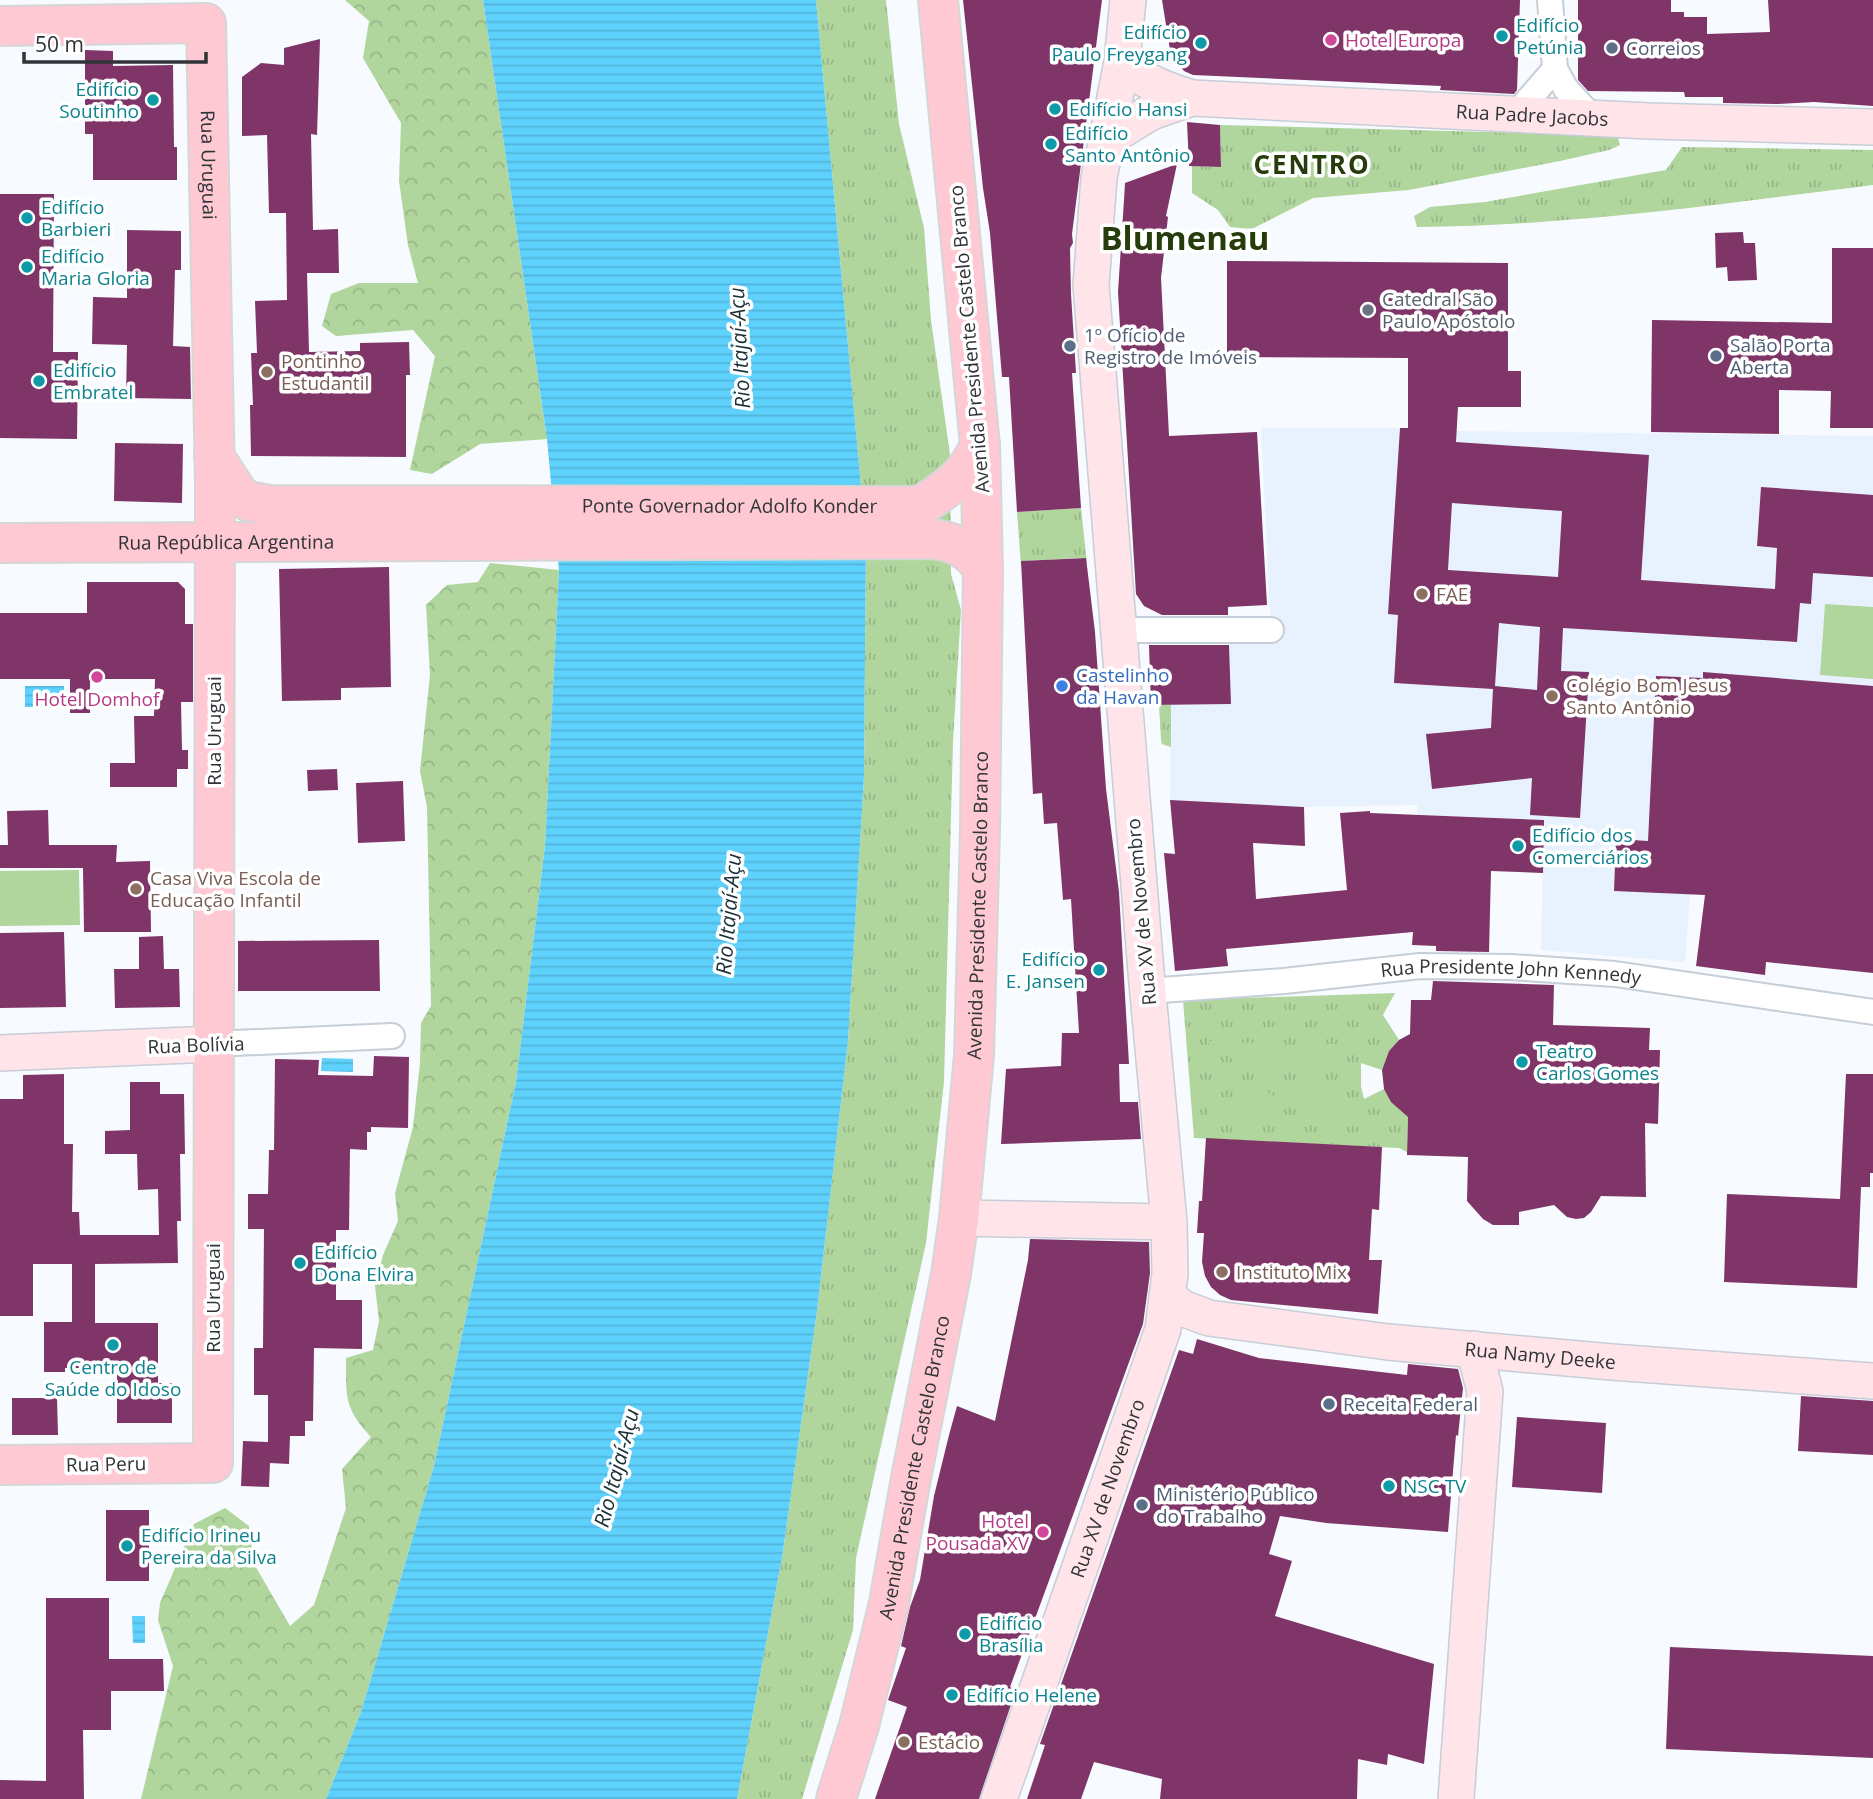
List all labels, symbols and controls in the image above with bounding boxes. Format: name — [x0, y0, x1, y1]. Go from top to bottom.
place label: Edifício Petúnia — [1516, 12, 1584, 60]
place label: Edifício Paulo Freygang — [1052, 19, 1187, 67]
scale bar — [24, 21, 206, 65]
place label: Hotel Europa — [1345, 27, 1461, 53]
marker: Edifício Petúnia — [1494, 28, 1510, 44]
text: 50 m — [35, 30, 84, 58]
marker: Hotel Europa — [1323, 32, 1339, 48]
marker: Edifício Paulo Freygang — [1193, 35, 1209, 51]
place label: Correios — [1626, 35, 1701, 61]
marker: Correios — [1604, 40, 1620, 56]
place label: Edifício Soutinho — [59, 76, 139, 124]
marker: Edifício Soutinho — [145, 92, 161, 108]
place label: Edifício Hansi — [1069, 96, 1188, 122]
street label: Rua Padre Jacobs — [1455, 98, 1609, 132]
marker: Edifício Hansi — [1047, 101, 1063, 117]
street label: Rua Uruguai — [195, 110, 223, 220]
place label: Edifício Santo Antônio — [1065, 120, 1191, 168]
marker: Edifício Santo Antônio — [1043, 136, 1059, 152]
district label: CENTRO — [1253, 146, 1371, 182]
street label: Avenida Presidente Castelo Branco — [943, 184, 995, 494]
place label: Edifício Barbieri — [41, 194, 111, 242]
marker: Edifício Barbieri — [19, 210, 35, 226]
district label: Blumenau — [1100, 215, 1270, 260]
place label: Edifício Maria Gloria — [41, 243, 150, 291]
marker: Edifício Maria Gloria — [19, 259, 35, 275]
place label: Catedral São Paulo Apóstolo — [1382, 286, 1515, 334]
water label: Rio Itajaí-Açu — [722, 287, 756, 409]
marker: Catedral São Paulo Apóstolo — [1360, 302, 1376, 318]
place label: 1º Ofício de Registro de Imóveis — [1084, 322, 1257, 370]
place label: Salão Porta Aberta — [1730, 332, 1831, 380]
marker: 1º Ofício de Registro de Imóveis — [1062, 338, 1078, 354]
place label: Pontinho Estudantil — [281, 348, 369, 396]
marker: Salão Porta Aberta — [1708, 348, 1724, 364]
place label: Edifício Embratel — [53, 357, 133, 405]
marker: Pontinho Estudantil — [259, 364, 275, 380]
marker: Edifício Embratel — [31, 373, 47, 389]
street label: Ponte Governador Adolfo Konder — [582, 492, 878, 519]
street label: Rua República Argentina — [118, 529, 334, 555]
place label: FAE — [1436, 581, 1468, 607]
marker: FAE — [1414, 586, 1430, 602]
place label: Castelinho da Havan — [1076, 662, 1169, 710]
marker: Hotel Domhof — [89, 669, 105, 685]
place label: Colégio Bom Jesus Santo Antônio — [1566, 672, 1728, 720]
street label: Rua Uruguai — [201, 676, 227, 786]
marker: Castelinho da Havan — [1054, 678, 1070, 694]
place label: Hotel Domhof — [35, 686, 161, 712]
marker: Colégio Bom Jesus Santo Antônio — [1544, 688, 1560, 704]
street label: Avenida Presidente Castelo Branco — [961, 751, 994, 1060]
street label: Rua XV de Novembro — [1120, 817, 1162, 1007]
place label: Edifício dos Comerciários — [1532, 822, 1649, 870]
marker: Edifício dos Comerciários — [1510, 838, 1526, 854]
water label: Rio Itajaí-Açu — [709, 852, 747, 976]
place label: Casa Viva Escola de Educação Infantil — [150, 865, 321, 913]
marker: Casa Viva Escola de Educação Infantil — [128, 881, 144, 897]
place label: Edifício E. Jansen — [1006, 946, 1085, 994]
street label: Rua Presidente John Kennedy — [1379, 953, 1643, 991]
marker: Edifício E. Jansen — [1091, 962, 1107, 978]
street label: Rua Bolívia — [147, 1030, 245, 1060]
place label: Teatro Carlos Gomes — [1536, 1038, 1659, 1086]
marker: Teatro Carlos Gomes — [1514, 1054, 1530, 1070]
place label: Edifício Dona Elvira — [314, 1239, 414, 1287]
street label: Rua Uruguai — [200, 1243, 226, 1353]
marker: Edifício Dona Elvira — [292, 1255, 308, 1271]
place label: Instituto Mix — [1236, 1259, 1347, 1285]
marker: Instituto Mix — [1214, 1264, 1230, 1280]
street label: Avenida Presidente Castelo Branco — [872, 1313, 956, 1622]
street label: Rua Namy Deeke — [1463, 1336, 1617, 1375]
marker: Centro de Saúde do Idoso — [105, 1337, 121, 1353]
place label: Centro de Saúde do Idoso — [45, 1354, 181, 1402]
place label: Receita Federal — [1343, 1391, 1478, 1417]
street label: Rua XV de Novembro — [1064, 1395, 1151, 1581]
marker: Receita Federal — [1321, 1396, 1337, 1412]
water label: Rio Itajaí-Açu — [587, 1405, 645, 1530]
street label: Rua Peru — [66, 1450, 146, 1478]
place label: NSC TV — [1403, 1473, 1467, 1499]
marker: NSC TV — [1381, 1478, 1397, 1494]
place label: Ministério Público do Trabalho — [1156, 1481, 1315, 1529]
marker: Ministério Público do Trabalho — [1134, 1497, 1150, 1513]
place label: Hotel Pousada XV — [925, 1508, 1030, 1556]
place label: Edifício Irineu Pereira da Silva — [141, 1522, 277, 1570]
marker: Hotel Pousada XV — [1035, 1524, 1051, 1540]
marker: Edifício Irineu Pereira da Silva — [119, 1538, 135, 1554]
place label: Edifício Brasília — [979, 1610, 1044, 1658]
marker: Edifício Brasília — [957, 1626, 973, 1642]
place label: Edifício Helene — [966, 1682, 1097, 1708]
marker: Edifício Helene — [944, 1687, 960, 1703]
place label: Estácio — [918, 1729, 980, 1755]
marker: Estácio — [896, 1734, 912, 1750]

